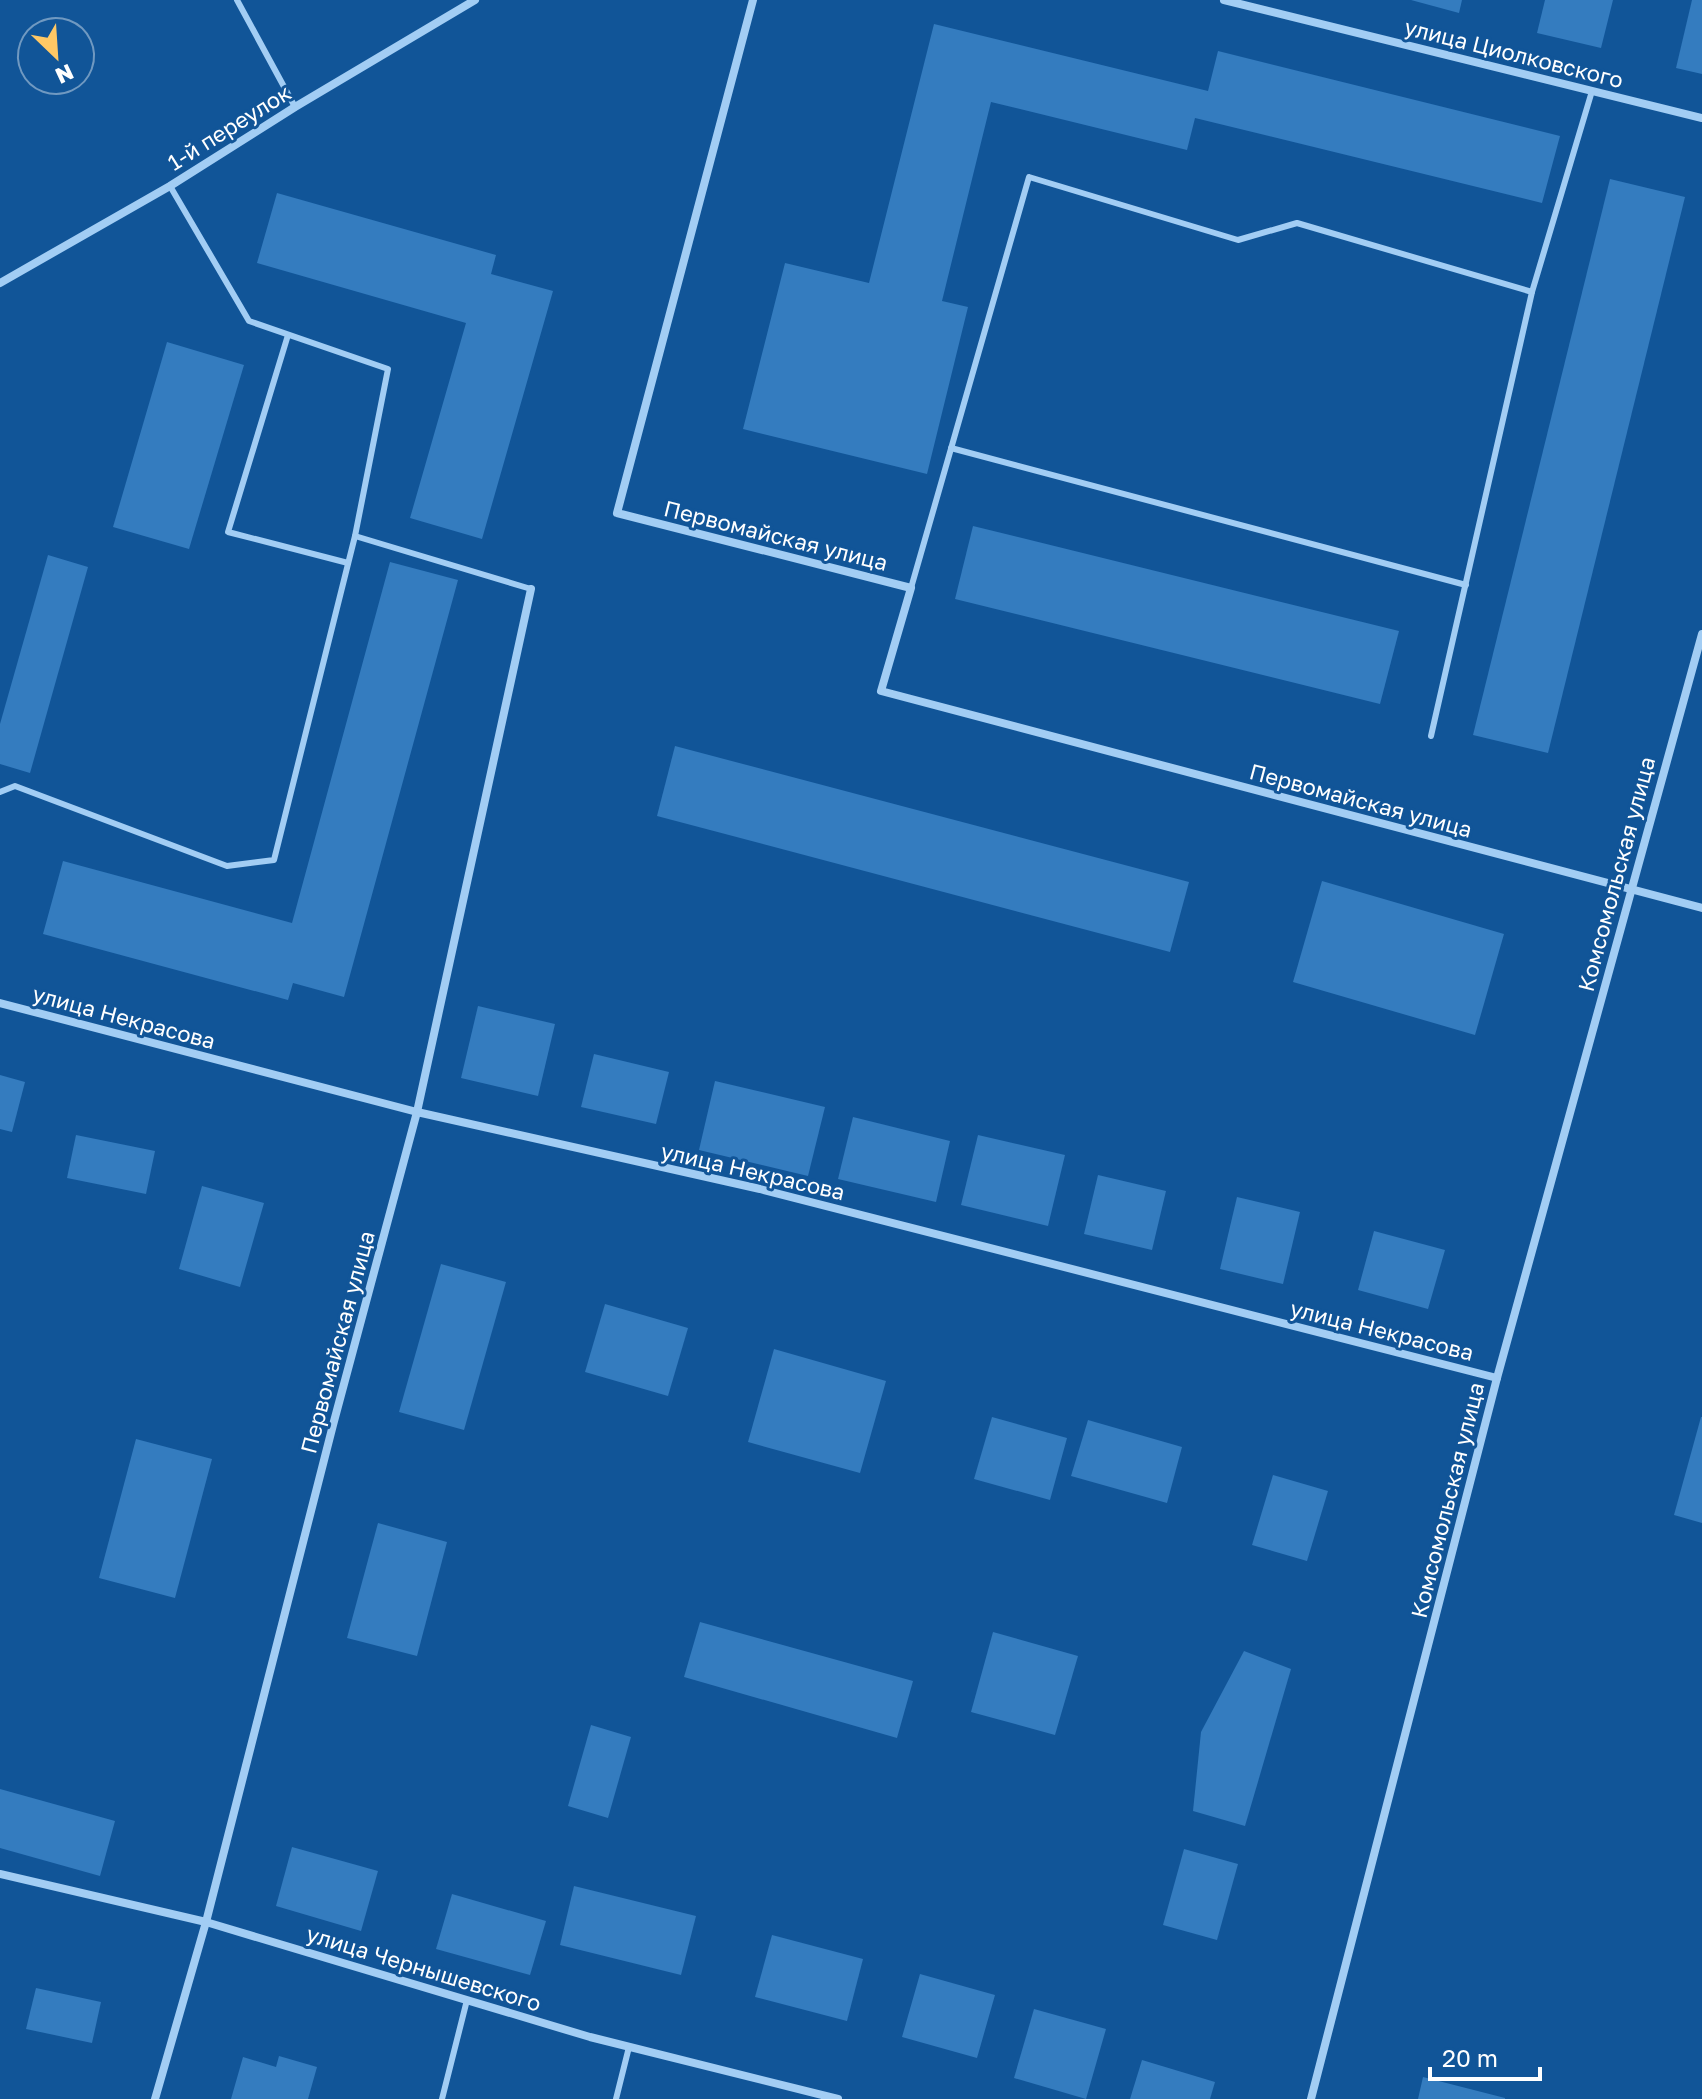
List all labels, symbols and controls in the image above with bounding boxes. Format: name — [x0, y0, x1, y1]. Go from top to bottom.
street label: улица Циолковского — [1402, 13, 1626, 93]
north arrow — [16, 16, 96, 96]
text: N — [51, 59, 78, 90]
street label: 1-й переулок — [162, 78, 296, 176]
street label: Первомайская улица — [661, 494, 891, 576]
street label: Комсомольская улица — [1572, 754, 1660, 994]
street label: Первомайская улица — [1247, 757, 1475, 843]
street label: улица Некрасова — [30, 980, 218, 1054]
street label: улица Некрасова — [658, 1137, 848, 1205]
street label: Первомайская улица — [294, 1228, 380, 1456]
street label: улица Некрасова — [1287, 1294, 1477, 1366]
street label: Комсомольская улица — [1405, 1379, 1489, 1621]
street label: улица Чернышевского — [303, 1919, 545, 2017]
scale bar — [1430, 2031, 1540, 2081]
text: 20 m — [1442, 2043, 1498, 2072]

